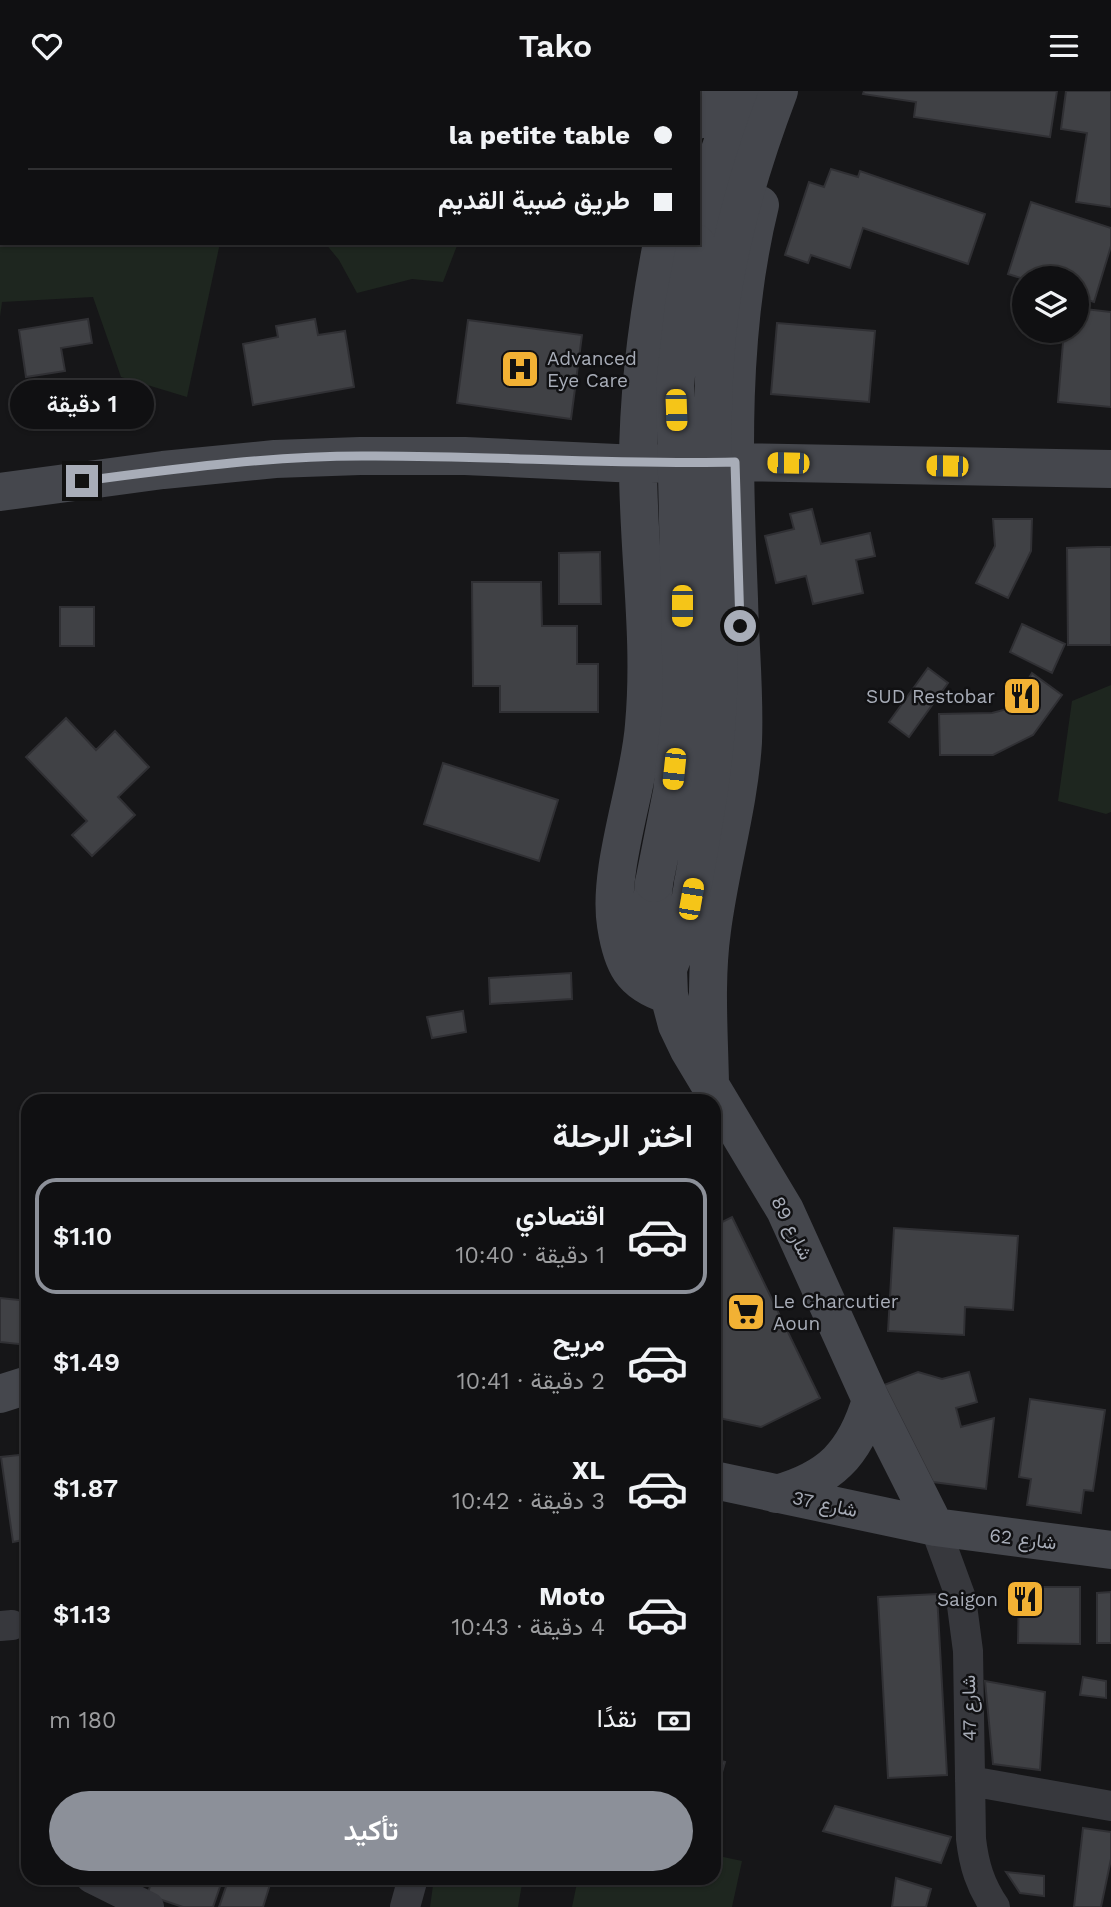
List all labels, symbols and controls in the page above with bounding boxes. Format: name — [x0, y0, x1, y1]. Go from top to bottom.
icon: heart — [28, 27, 66, 65]
text: Tako — [519, 27, 592, 65]
icon: menu — [1045, 27, 1083, 65]
text: la petite table — [449, 120, 630, 150]
text: طريق ضبية القديم — [438, 185, 630, 215]
map controls — [1012, 266, 1089, 343]
button: layers — [1012, 266, 1089, 343]
place label: Advanced Eye Care — [547, 347, 637, 392]
hospital icon: Advanced Eye Care — [499, 348, 541, 390]
callout: 1 دقيقة — [10, 379, 154, 429]
car — [665, 389, 688, 431]
text: 1 دقيقة — [47, 391, 117, 418]
car — [767, 452, 810, 474]
car — [926, 455, 969, 477]
route end — [66, 465, 98, 497]
car — [672, 585, 693, 627]
route start — [724, 610, 756, 642]
restaurant icon: SUD Restobar — [1001, 675, 1043, 717]
place label: SUD Restobar — [866, 685, 995, 708]
car — [662, 747, 687, 791]
car — [678, 876, 705, 922]
text: اختر الرحلة — [553, 1117, 693, 1155]
street label: شارع 89 — [765, 1192, 818, 1264]
text: اقتصادي — [516, 1201, 605, 1231]
icon: car — [626, 1205, 689, 1268]
text: $1.10 — [53, 1221, 112, 1251]
text: 1 دقيقة · 10:40 — [456, 1242, 605, 1269]
place label: Le Charcutier Aoun — [773, 1290, 899, 1335]
supermarket icon: Le Charcutier Aoun — [725, 1291, 767, 1333]
text: مريح — [553, 1327, 605, 1357]
icon: car — [626, 1331, 689, 1394]
text: $1.49 — [53, 1347, 120, 1377]
text: 2 دقيقة · 10:41 — [457, 1368, 605, 1395]
text: XL — [572, 1455, 605, 1485]
icon: car — [626, 1457, 689, 1520]
text: $1.87 — [53, 1473, 118, 1503]
street label: شارع 37 — [790, 1486, 860, 1523]
text: 3 دقيقة · 10:42 — [452, 1488, 605, 1515]
street label: شارع 62 — [988, 1523, 1058, 1556]
restaurant icon: Saigon — [1004, 1578, 1046, 1620]
text: Moto — [539, 1581, 605, 1611]
icon: car — [626, 1583, 689, 1646]
place label: Saigon — [937, 1588, 998, 1611]
text: $1.13 — [53, 1599, 111, 1629]
text: 4 دقيقة · 10:43 — [451, 1614, 605, 1641]
street label: شارع 47 — [957, 1675, 982, 1741]
icon: cash — [655, 1702, 693, 1740]
text: نقدًا — [597, 1703, 637, 1733]
text: 180 m — [49, 1707, 116, 1734]
button: تأكيد — [49, 1791, 693, 1871]

